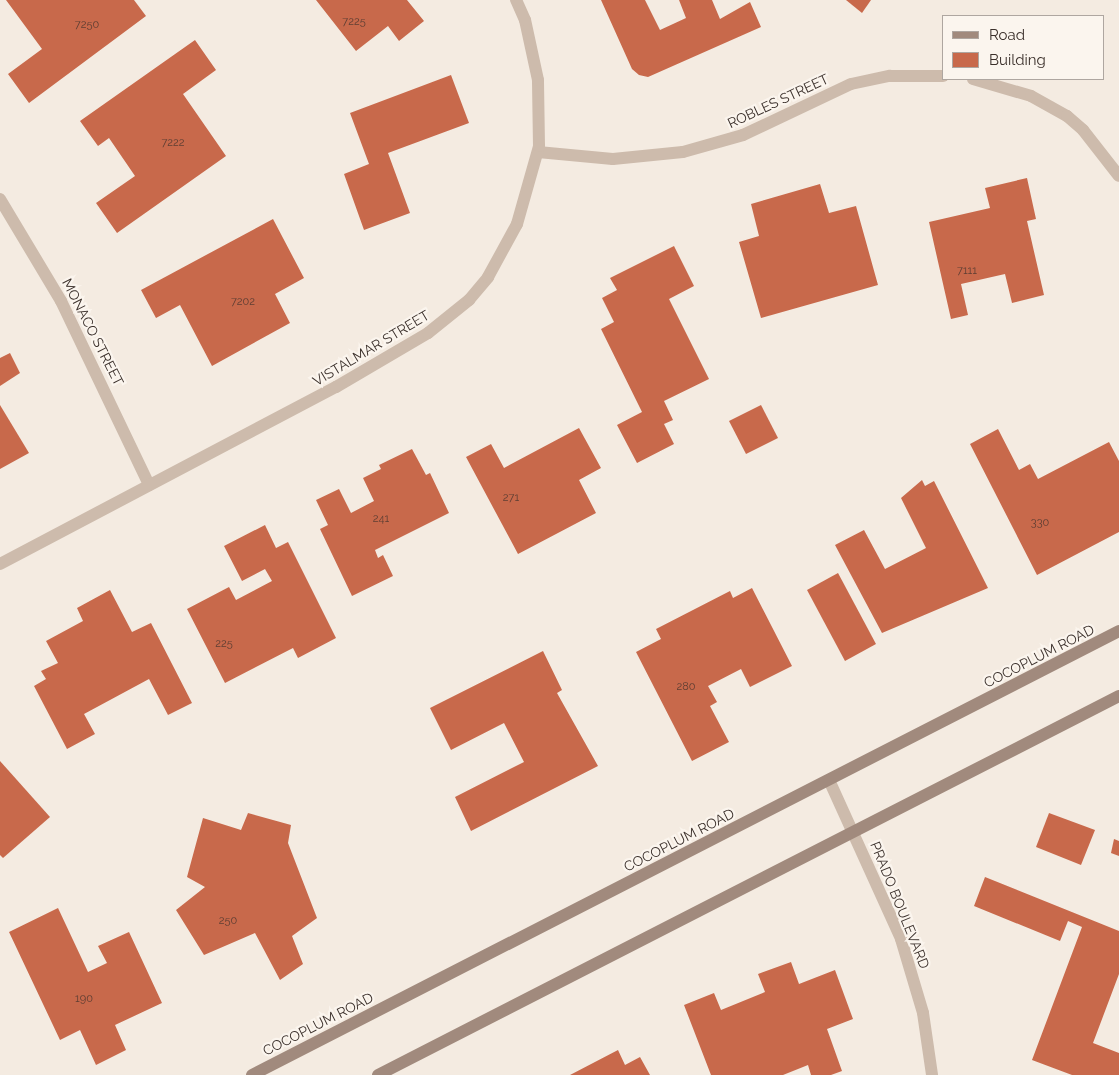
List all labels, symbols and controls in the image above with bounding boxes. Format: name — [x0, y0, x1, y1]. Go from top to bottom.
house number: 7225 — [342, 15, 366, 29]
legend — [942, 15, 1104, 80]
house number: 7250 — [75, 18, 99, 32]
text: Road — [989, 26, 1025, 44]
text: Building — [989, 51, 1046, 69]
street label: ROBLES STREET — [725, 70, 831, 132]
house number: 7222 — [161, 136, 185, 150]
house number: 7111 — [957, 264, 977, 278]
street label: MONACO STREET — [59, 276, 127, 388]
house number: 7202 — [231, 295, 255, 309]
street label: VISTALMAR STREET — [310, 307, 432, 389]
house number: 271 — [503, 491, 519, 505]
house number: 241 — [373, 512, 389, 526]
house number: 330 — [1031, 516, 1049, 530]
street label: COCOPLUM ROAD — [981, 621, 1097, 691]
house number: 225 — [215, 637, 233, 651]
house number: 280 — [677, 680, 695, 694]
street label: COCOPLUM ROAD — [621, 805, 737, 875]
street label: PRADO BOULEVARD — [867, 839, 933, 971]
house number: 250 — [219, 914, 237, 928]
street label: COCOPLUM ROAD — [260, 989, 376, 1059]
house number: 190 — [75, 992, 93, 1006]

